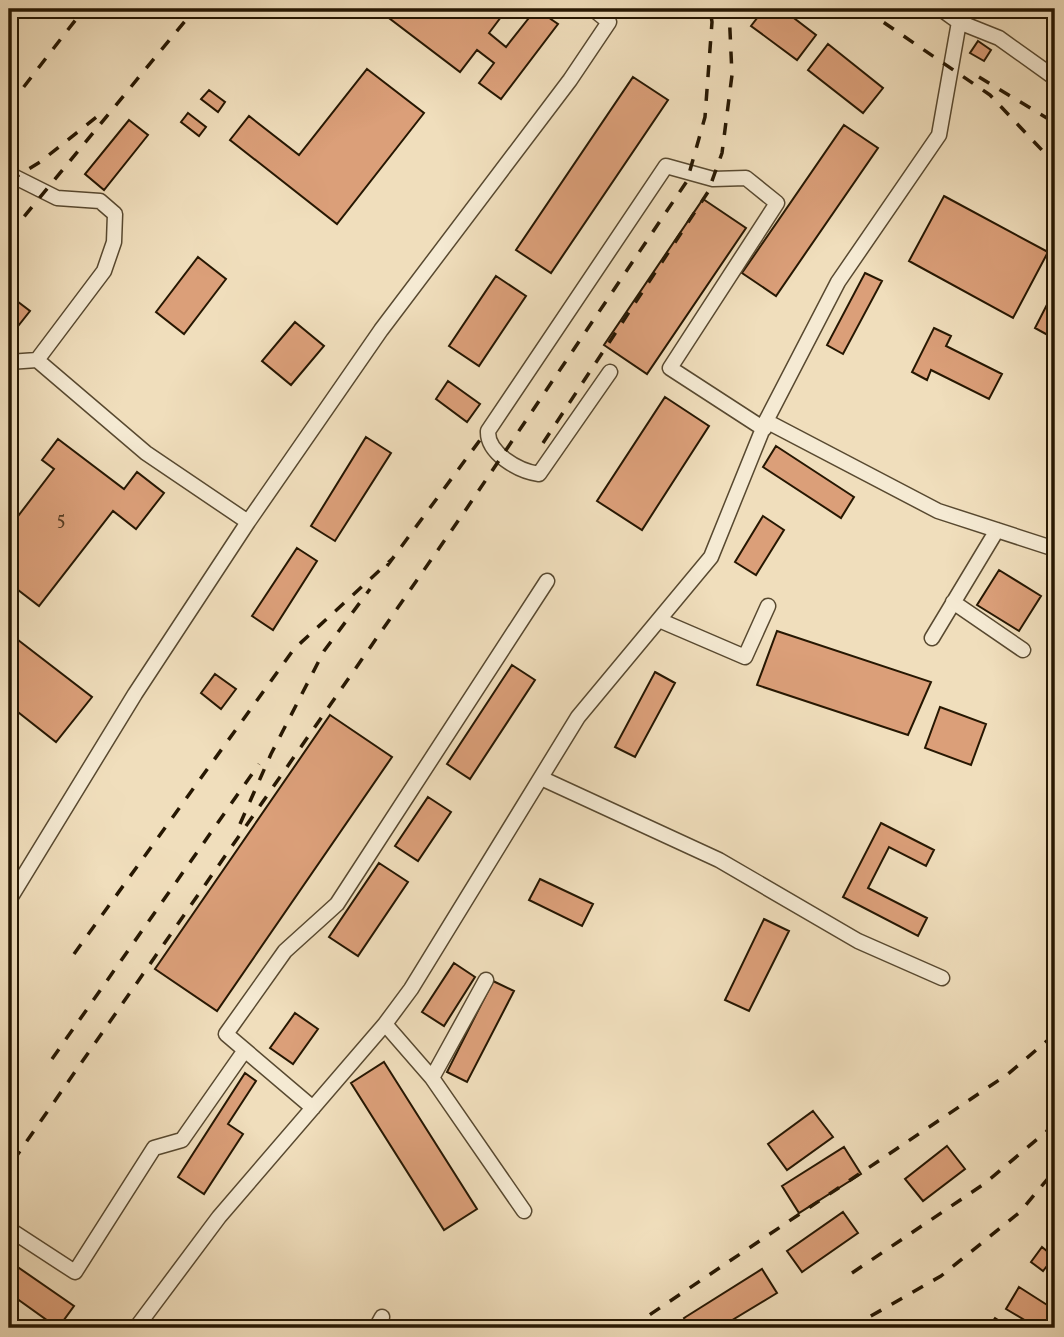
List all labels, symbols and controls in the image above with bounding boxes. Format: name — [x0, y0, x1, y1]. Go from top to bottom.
house number: 5 — [57, 508, 65, 533]

